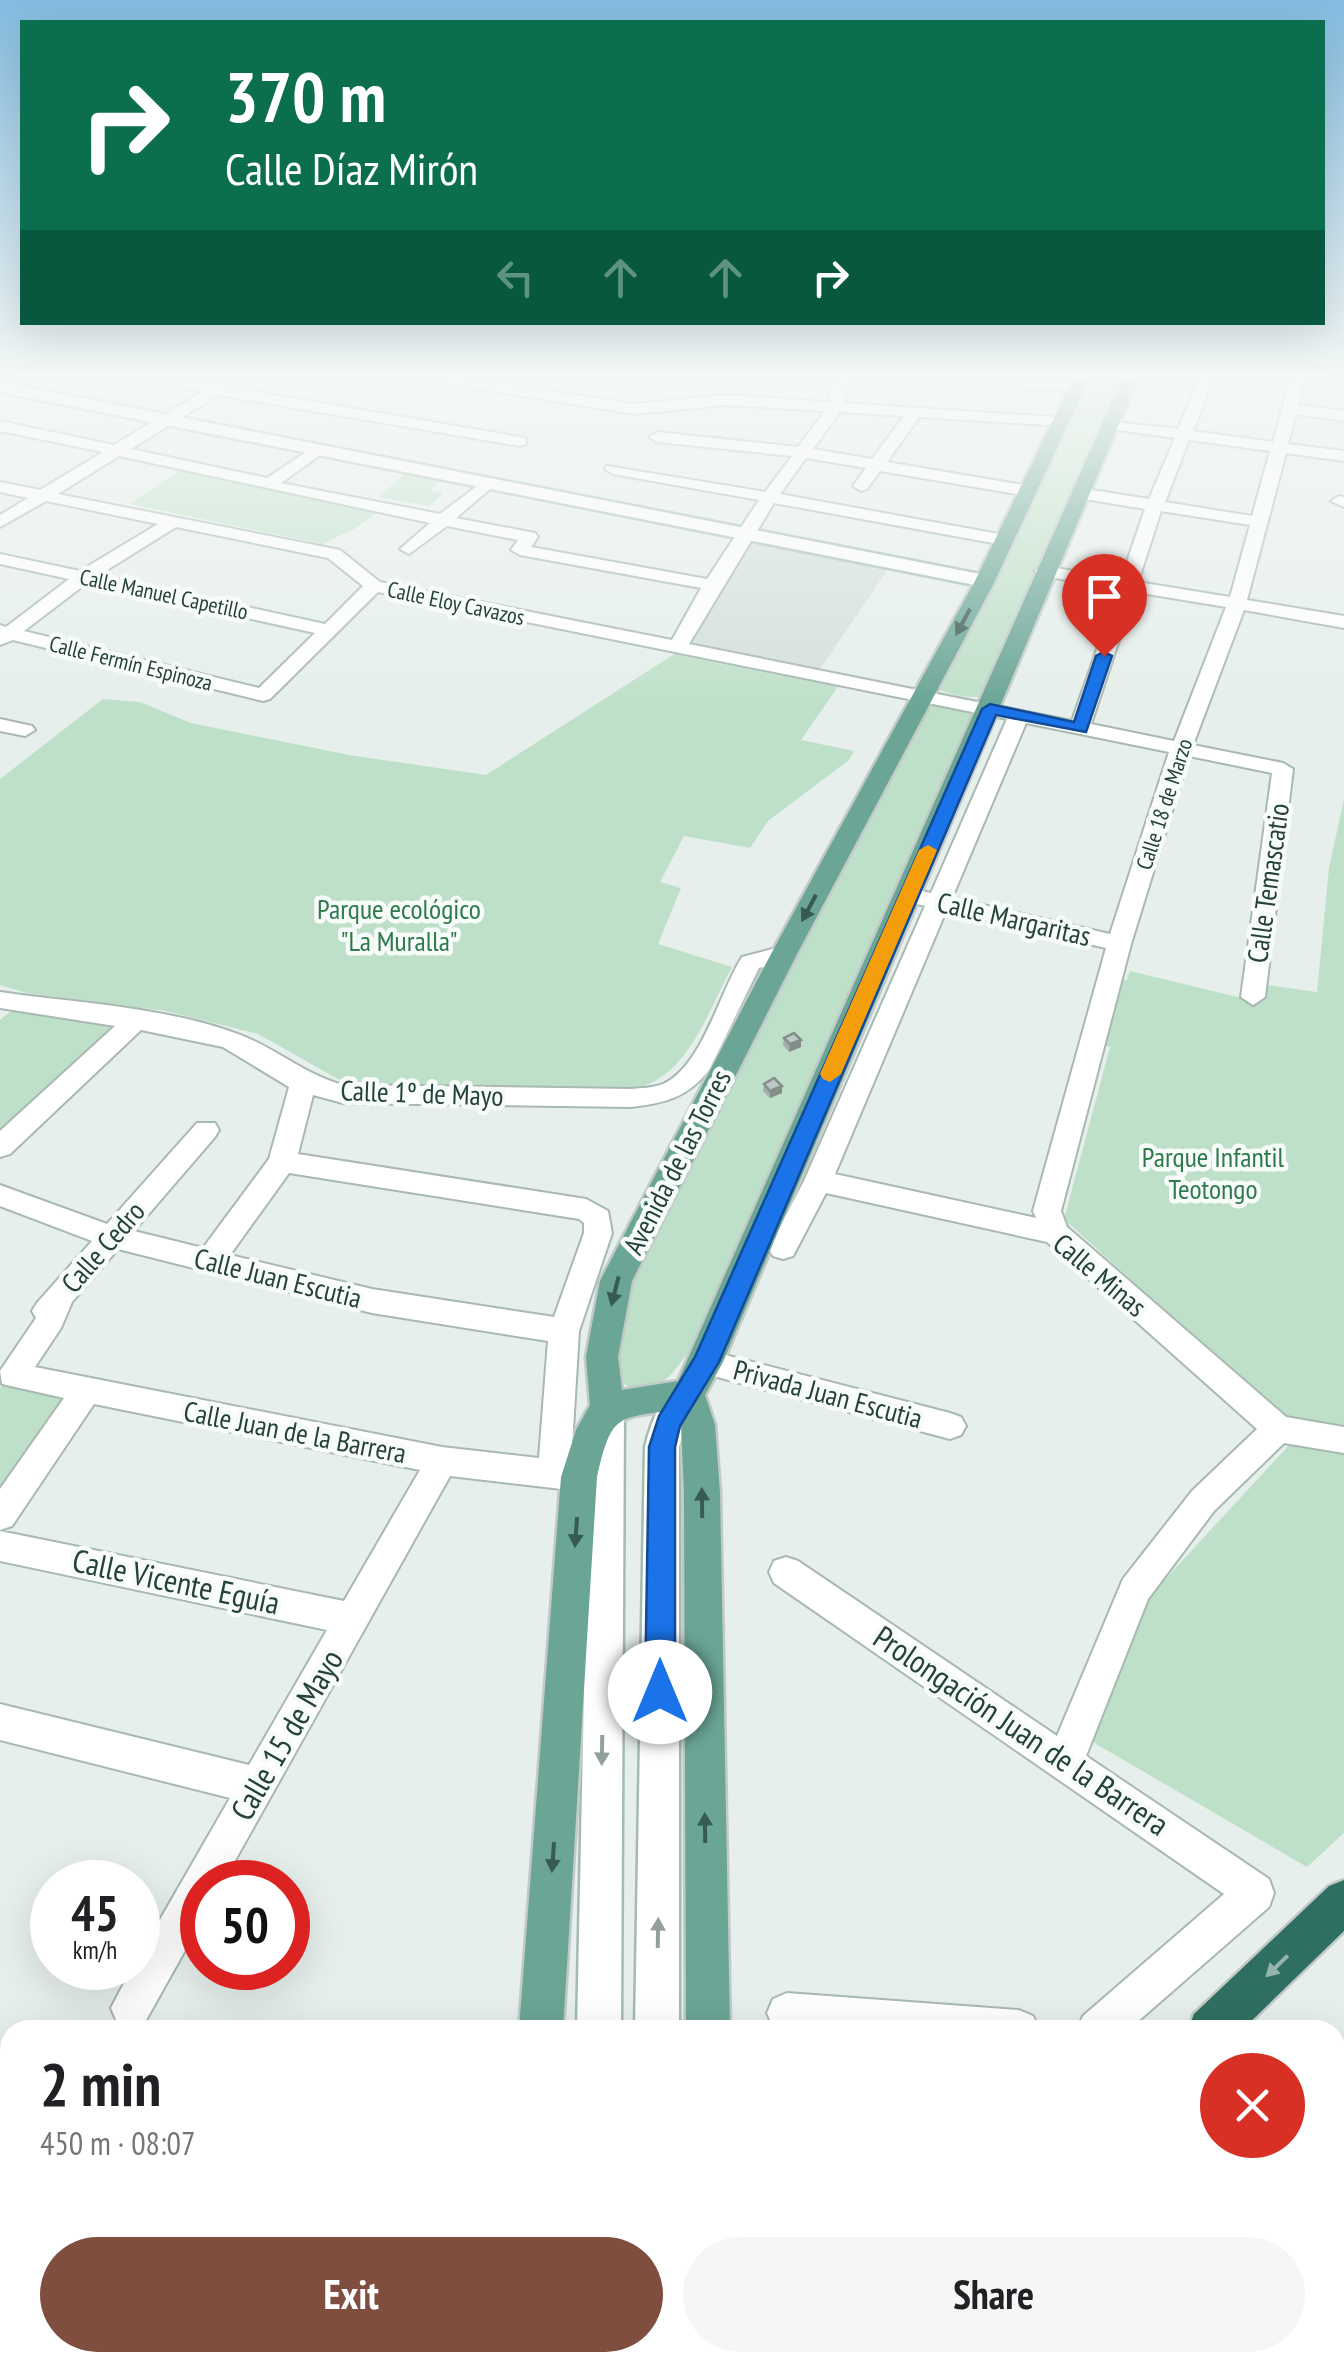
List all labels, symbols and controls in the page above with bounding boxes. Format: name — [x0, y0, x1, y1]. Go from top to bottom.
text: 370 m — [225, 51, 386, 141]
icon: right — [60, 60, 190, 190]
text: Calle Díaz Mirón — [225, 139, 478, 197]
icon: left — [488, 250, 543, 305]
icon: ahead — [593, 250, 648, 305]
icon: ahead — [698, 250, 753, 305]
icon: right — [803, 250, 858, 305]
pin — [1062, 554, 1147, 657]
street label: Calle Manuel Capetillo — [77, 562, 251, 626]
icon: arrive — [1077, 569, 1132, 624]
street label: Calle Eloy Cavazos — [385, 575, 527, 631]
one-way arrow — [955, 607, 972, 636]
street label: Calle Fermín Espinoza — [47, 629, 215, 697]
street label: Calle 18 de Marzo — [1130, 735, 1198, 873]
street label: Calle Temascatio — [1238, 801, 1297, 965]
street label: Calle Margaritas — [934, 883, 1094, 954]
park label: Parque ecológico "La Muralla" — [317, 890, 481, 959]
one-way arrow — [800, 893, 817, 922]
street label: Avenida de las Torres — [614, 1063, 739, 1260]
street label: Calle 1º de Mayo — [340, 1071, 504, 1114]
park label: Parque Infantil Teotongo — [1142, 1138, 1285, 1207]
street label: Calle Cedro — [53, 1193, 153, 1300]
street label: Calle Minas — [1046, 1225, 1155, 1324]
street label: Calle Juan Escutia — [191, 1239, 366, 1316]
one-way arrow — [607, 1276, 623, 1307]
street label: Privada Juan Escutia — [730, 1351, 927, 1436]
street label: Calle Juan de la Barrera — [181, 1392, 410, 1471]
one-way arrow — [694, 1486, 710, 1518]
one-way arrow — [567, 1517, 583, 1549]
street label: Calle Vicente Eguía — [69, 1539, 284, 1623]
street label: Prolongación Juan de la Barrera — [866, 1616, 1177, 1845]
position arrow — [608, 1640, 712, 1744]
street label: Calle 15 de Mayo — [220, 1642, 352, 1827]
one-way arrow — [594, 1734, 610, 1766]
one-way arrow — [697, 1811, 713, 1843]
one-way arrow — [545, 1841, 561, 1873]
speed limit sign: 50 — [180, 1860, 310, 1990]
text: 45 — [71, 1880, 119, 1945]
one-way arrow — [650, 1916, 666, 1948]
text: km/h — [73, 1934, 117, 1966]
one-way arrow — [1265, 1954, 1289, 1977]
text: 2 min — [40, 2045, 161, 2123]
button: close — [1200, 2053, 1305, 2158]
text: 450 m · 08:07 — [40, 2122, 195, 2164]
button: Exit — [40, 2237, 663, 2352]
button: Share — [683, 2237, 1305, 2352]

